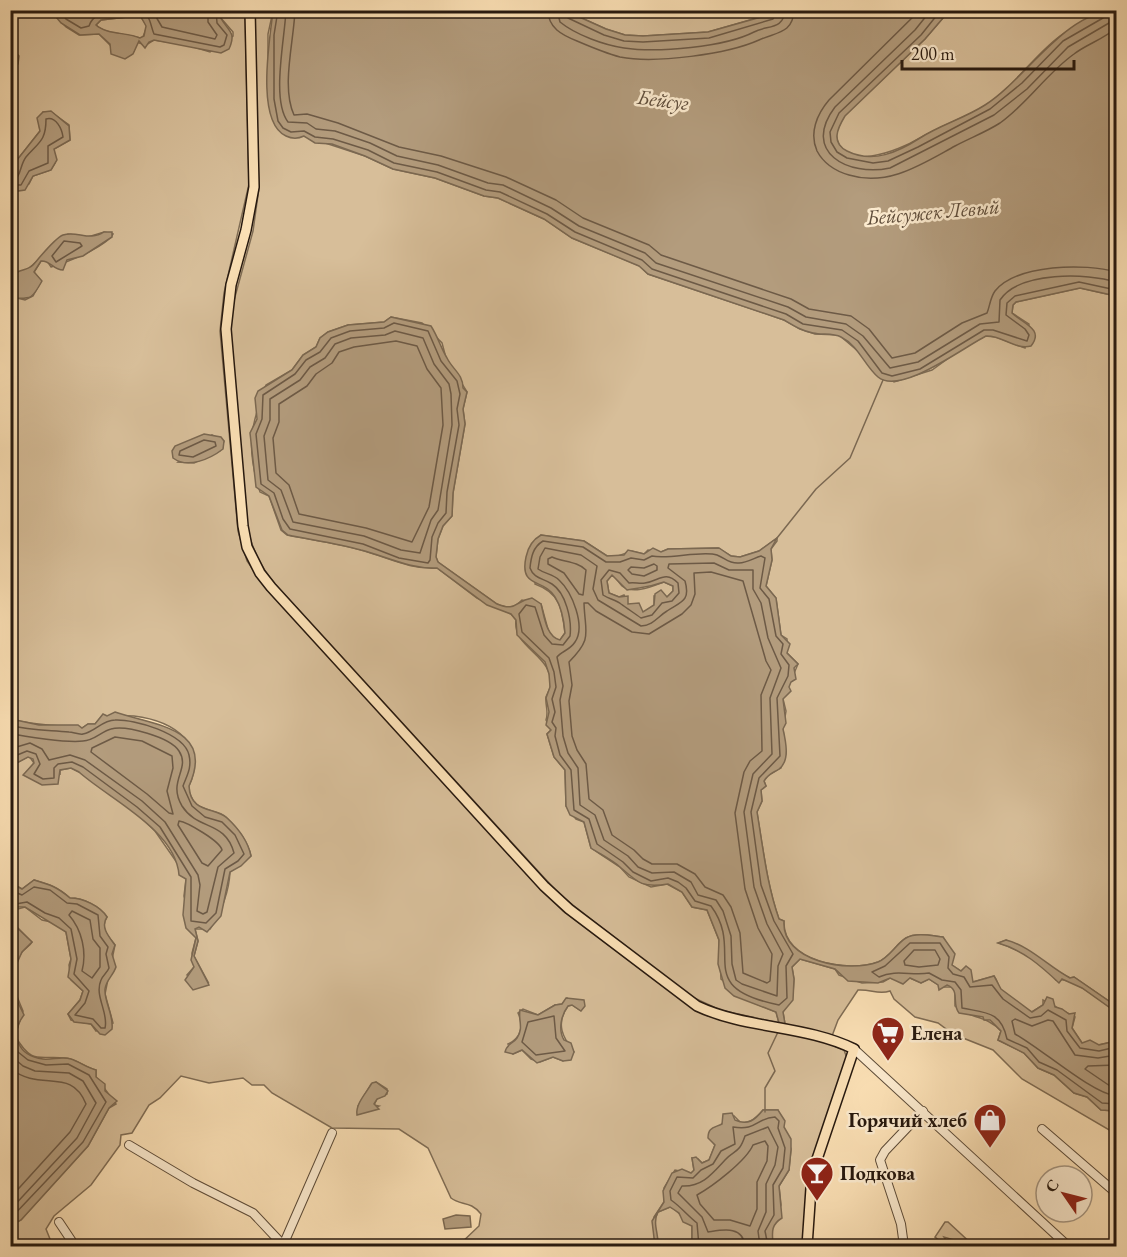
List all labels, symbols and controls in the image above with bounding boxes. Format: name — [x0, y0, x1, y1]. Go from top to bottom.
scale bar — [902, 33, 1074, 71]
text: 200 m — [911, 42, 955, 65]
water label: Бейсуг — [635, 83, 691, 116]
water label: Бейсужек Левый — [864, 192, 1001, 231]
supermarket icon: Елена — [870, 1015, 906, 1062]
place label: Елена — [911, 1020, 962, 1046]
shop icon: Горячий хлеб — [972, 1102, 1008, 1149]
place label: Горячий хлеб — [848, 1107, 967, 1133]
bar icon: Подкова — [799, 1155, 835, 1202]
place label: Подкова — [840, 1160, 915, 1186]
north arrow — [1034, 1164, 1094, 1224]
text: С — [1040, 1175, 1064, 1196]

